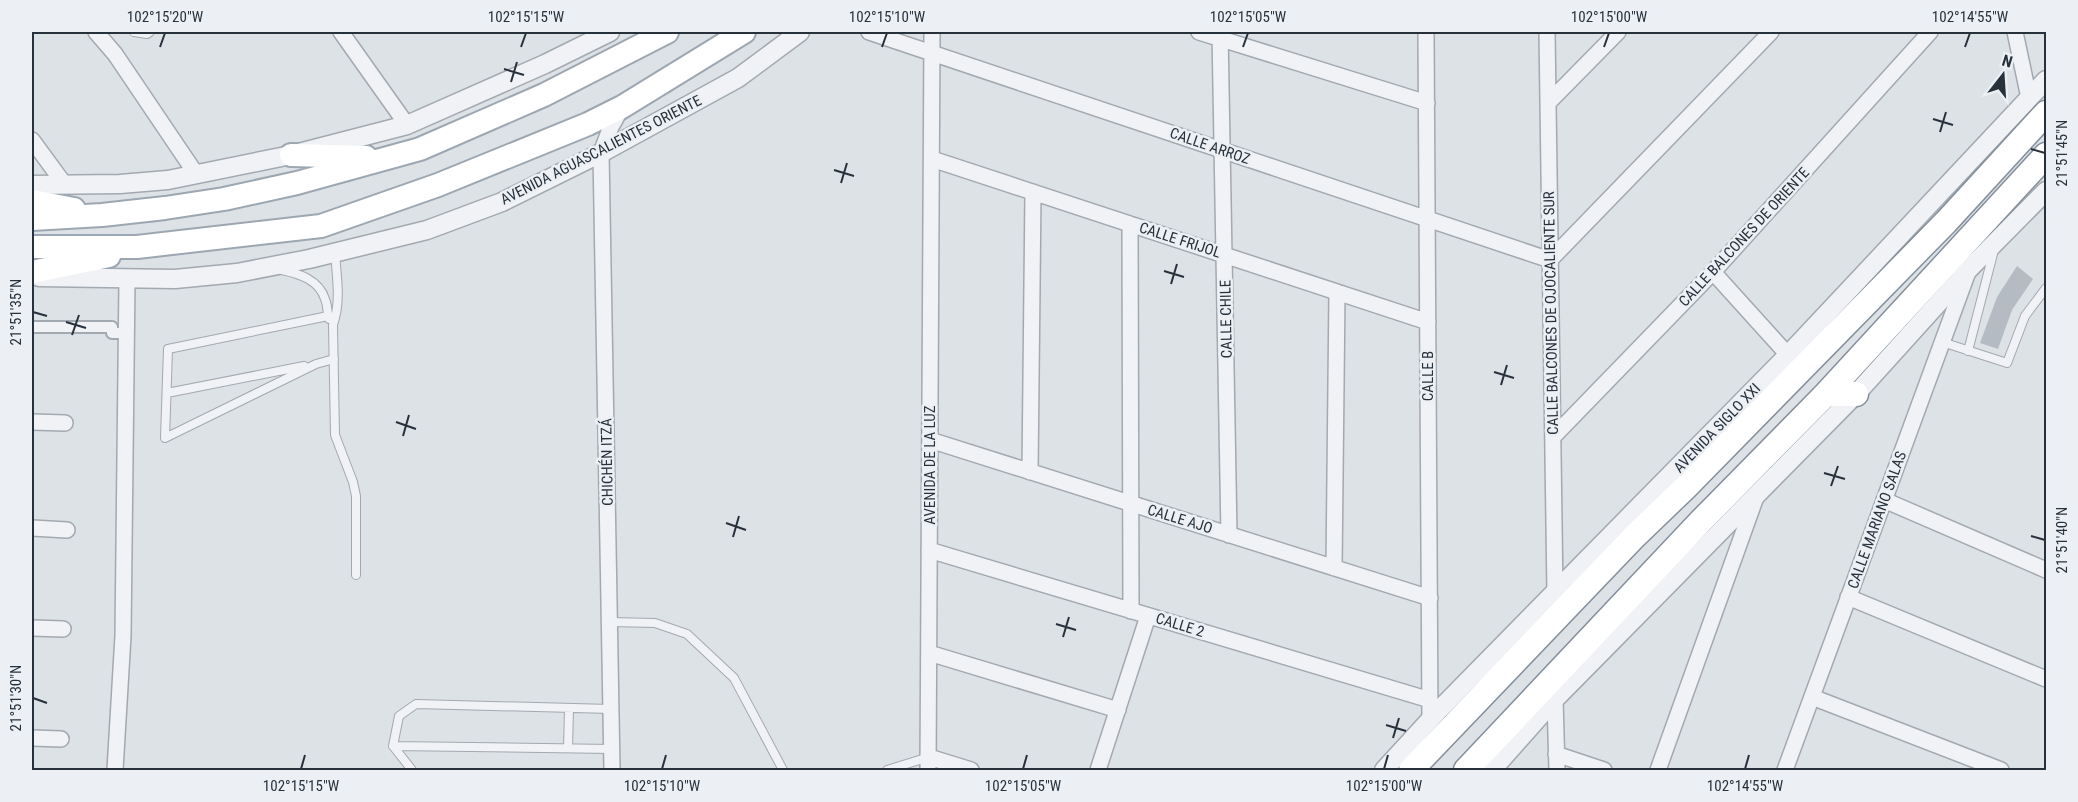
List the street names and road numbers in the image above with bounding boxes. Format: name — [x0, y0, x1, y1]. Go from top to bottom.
street label: AVENIDA AGUASCALIENTES ORIENTE — [498, 91, 704, 209]
street label: CALLE ARROZ — [1168, 124, 1253, 168]
street label: CALLE BALCONES DE ORIENTE — [1675, 164, 1813, 310]
street label: CALLE BALCONES DE OJOCALIENTE SUR — [1540, 191, 1562, 435]
street label: CALLE FRIJOL — [1137, 218, 1223, 262]
street label: CALLE CHILE — [1216, 280, 1236, 358]
street label: CALLE B — [1419, 351, 1437, 401]
street label: AVENIDA SIGLO XXI — [1670, 380, 1764, 476]
street label: AVENIDA DE LA LUZ — [921, 405, 939, 525]
street label: CHICHÉN ITZÁ — [597, 418, 617, 506]
street label: CALLE MARIANO SALAS — [1844, 449, 1910, 591]
street label: CALLE AJO — [1145, 501, 1215, 537]
street label: CALLE 2 — [1154, 609, 1206, 641]

